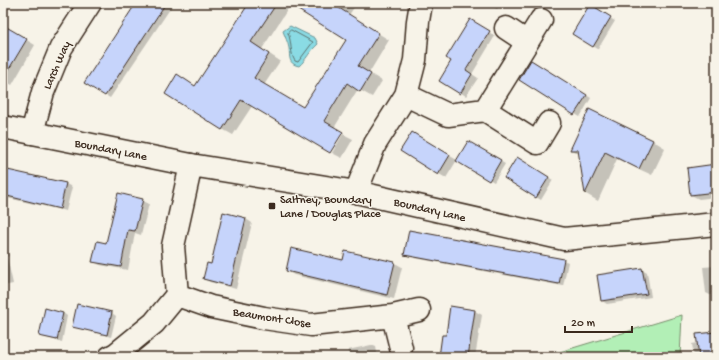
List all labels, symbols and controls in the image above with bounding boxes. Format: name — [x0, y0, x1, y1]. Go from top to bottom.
street label: Larch Way — [41, 39, 75, 92]
street label: Boundary Lane — [72, 137, 149, 165]
place label: Saltney, Boundary Lane / Douglas Place — [280, 194, 382, 222]
street label: Boundary Lane — [391, 196, 468, 226]
marker: Saltney, Boundary Lane / Douglas Place — [267, 201, 277, 211]
street label: Beaumont Close — [231, 306, 312, 332]
scale bar — [565, 308, 632, 334]
text: 20 m — [571, 317, 596, 331]

